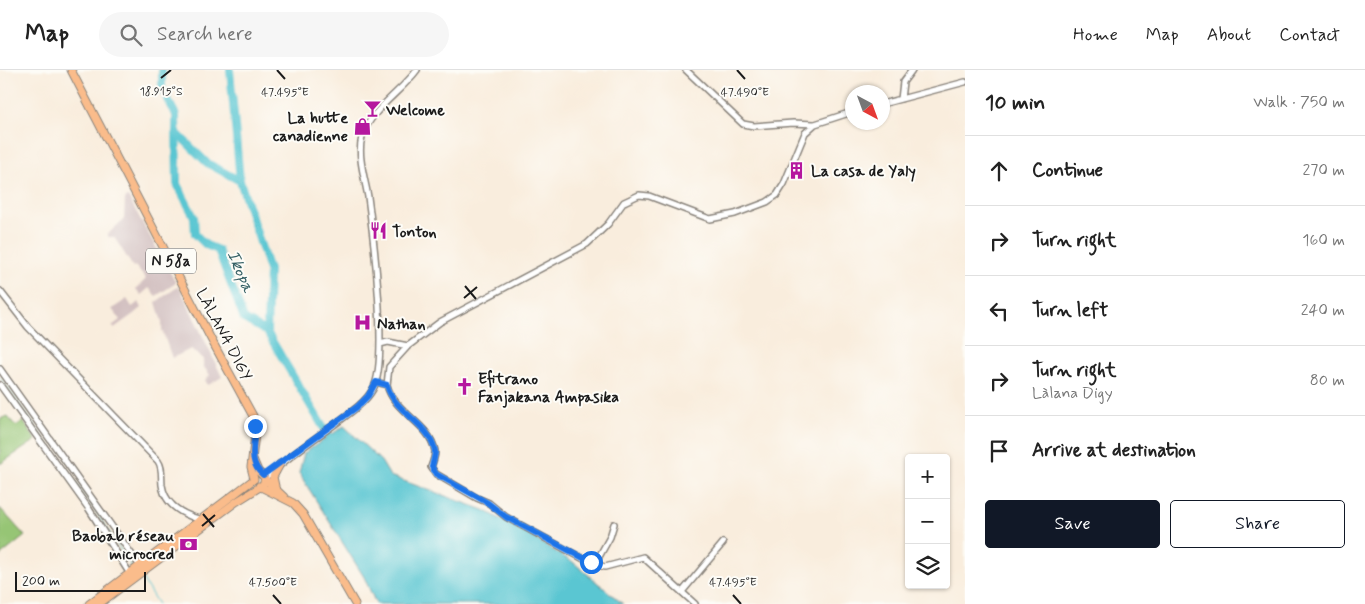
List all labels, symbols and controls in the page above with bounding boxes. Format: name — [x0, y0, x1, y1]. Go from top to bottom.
search box — [99, 12, 449, 57]
text: Map — [25, 19, 69, 50]
icon: search — [117, 21, 145, 49]
text: Search here — [157, 22, 253, 47]
text: Home — [1073, 23, 1118, 47]
text: Map — [1146, 23, 1179, 47]
text: About — [1207, 23, 1251, 47]
text: Contact — [1279, 23, 1340, 47]
text: 18.915°S — [139, 84, 183, 100]
text: 47.495°E — [261, 85, 309, 101]
text: 47.490°E — [721, 85, 769, 101]
north arrow — [845, 85, 890, 130]
text: 10 min — [985, 89, 1045, 117]
text: Walk · 750 m — [1253, 92, 1345, 113]
bar icon: Welcome — [362, 99, 382, 119]
place label: Welcome — [385, 100, 445, 121]
place label: La hutte canadienne — [273, 108, 348, 147]
shop icon: La hutte canadienne — [352, 116, 372, 136]
icon: ahead — [985, 157, 1013, 185]
text: Continue — [1032, 158, 1103, 183]
building icon: La casa de Yaly — [787, 160, 807, 180]
text: 270 m — [1302, 160, 1345, 181]
place label: La casa de Yaly — [811, 161, 916, 182]
restaurant icon: Tonton — [368, 221, 388, 241]
place label: Tonton — [392, 222, 437, 243]
icon: right — [985, 227, 1013, 255]
text: Turn right — [1032, 228, 1116, 253]
text: 160 m — [1302, 230, 1345, 251]
water label: Ikopa — [221, 247, 260, 297]
road number: N 58a — [146, 248, 196, 274]
street label: LÀLANA DIGY — [191, 285, 257, 385]
icon: left — [985, 297, 1013, 325]
text: Turn left — [1032, 298, 1108, 323]
text: 240 m — [1301, 300, 1345, 321]
hospital icon: Nathan — [353, 313, 373, 333]
place label: Nathan — [377, 314, 426, 335]
text: Turn right — [1032, 358, 1116, 383]
icon: right — [985, 367, 1013, 395]
place label: Efitrano Fanjakana Ampasika — [478, 369, 619, 408]
text: 80 m — [1310, 370, 1345, 391]
church icon: Efitrano Fanjakana Ampasika — [454, 377, 474, 397]
text: Làlana Digy — [1032, 383, 1113, 404]
route end — [244, 415, 267, 438]
icon: arrive — [985, 437, 1013, 465]
text: Arrive at destination — [1032, 438, 1196, 463]
map controls — [905, 454, 950, 589]
button: + — [905, 454, 950, 499]
button: − — [905, 499, 950, 544]
button: Save — [985, 500, 1160, 548]
button: Share — [1170, 500, 1345, 548]
place label: Baobab réseau microcred — [72, 526, 174, 565]
bank icon: Baobab réseau microcred — [178, 534, 198, 554]
button: layers — [905, 544, 950, 589]
route start — [580, 551, 603, 574]
scale bar — [15, 569, 146, 592]
text: 200 m — [22, 572, 60, 590]
text: 47.500°E — [249, 575, 297, 591]
text: 47.495°E — [709, 575, 757, 591]

